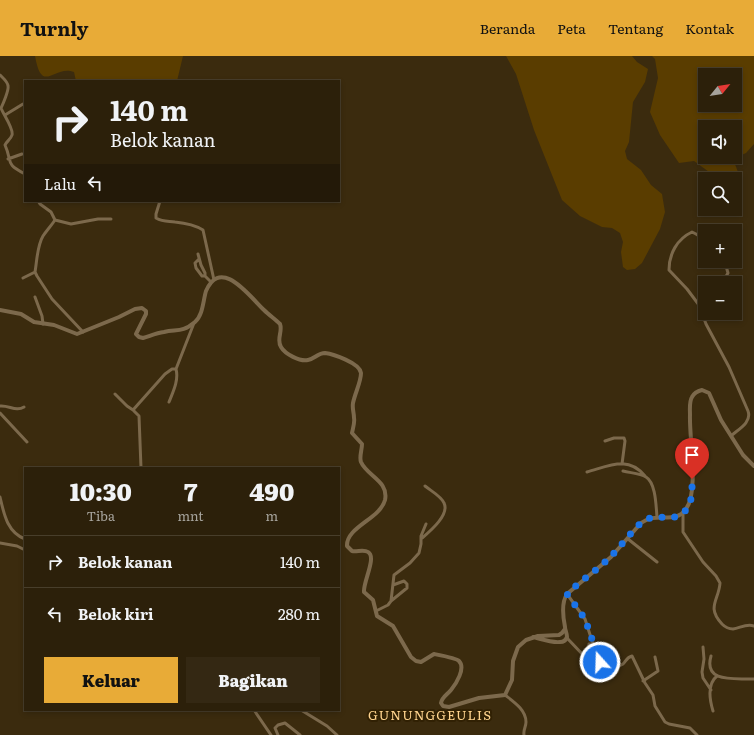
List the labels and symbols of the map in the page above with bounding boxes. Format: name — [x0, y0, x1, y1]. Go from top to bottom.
north arrow — [698, 68, 742, 112]
pin — [675, 438, 709, 479]
position arrow — [579, 641, 621, 683]
district label: GUNUNGGEULIS — [368, 705, 492, 724]

